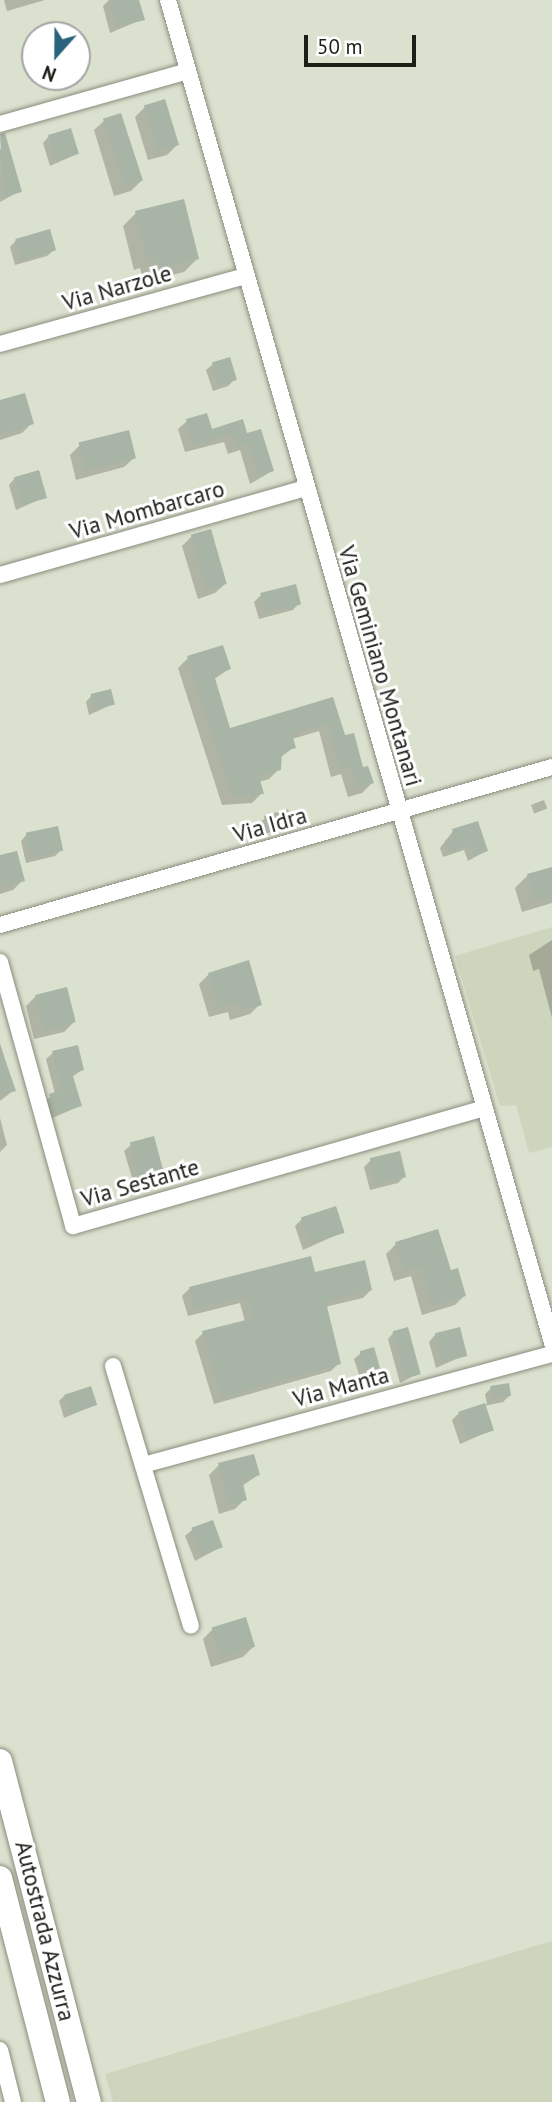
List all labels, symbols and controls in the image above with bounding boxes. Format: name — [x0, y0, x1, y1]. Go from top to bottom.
north arrow — [21, 21, 91, 91]
scale bar — [307, 21, 419, 65]
text: 50 m — [317, 33, 363, 60]
text: N — [39, 60, 59, 87]
street label: Via Narzole — [59, 259, 175, 317]
street label: Via Mombarcaro — [67, 475, 227, 545]
street label: Via Geminiano Montanari — [332, 543, 428, 789]
street label: Via Idra — [230, 801, 310, 849]
street label: Via Sestante — [78, 1153, 202, 1213]
street label: Via Manta — [290, 1361, 392, 1413]
street label: Autostrada Azzurra — [9, 1838, 81, 2024]

